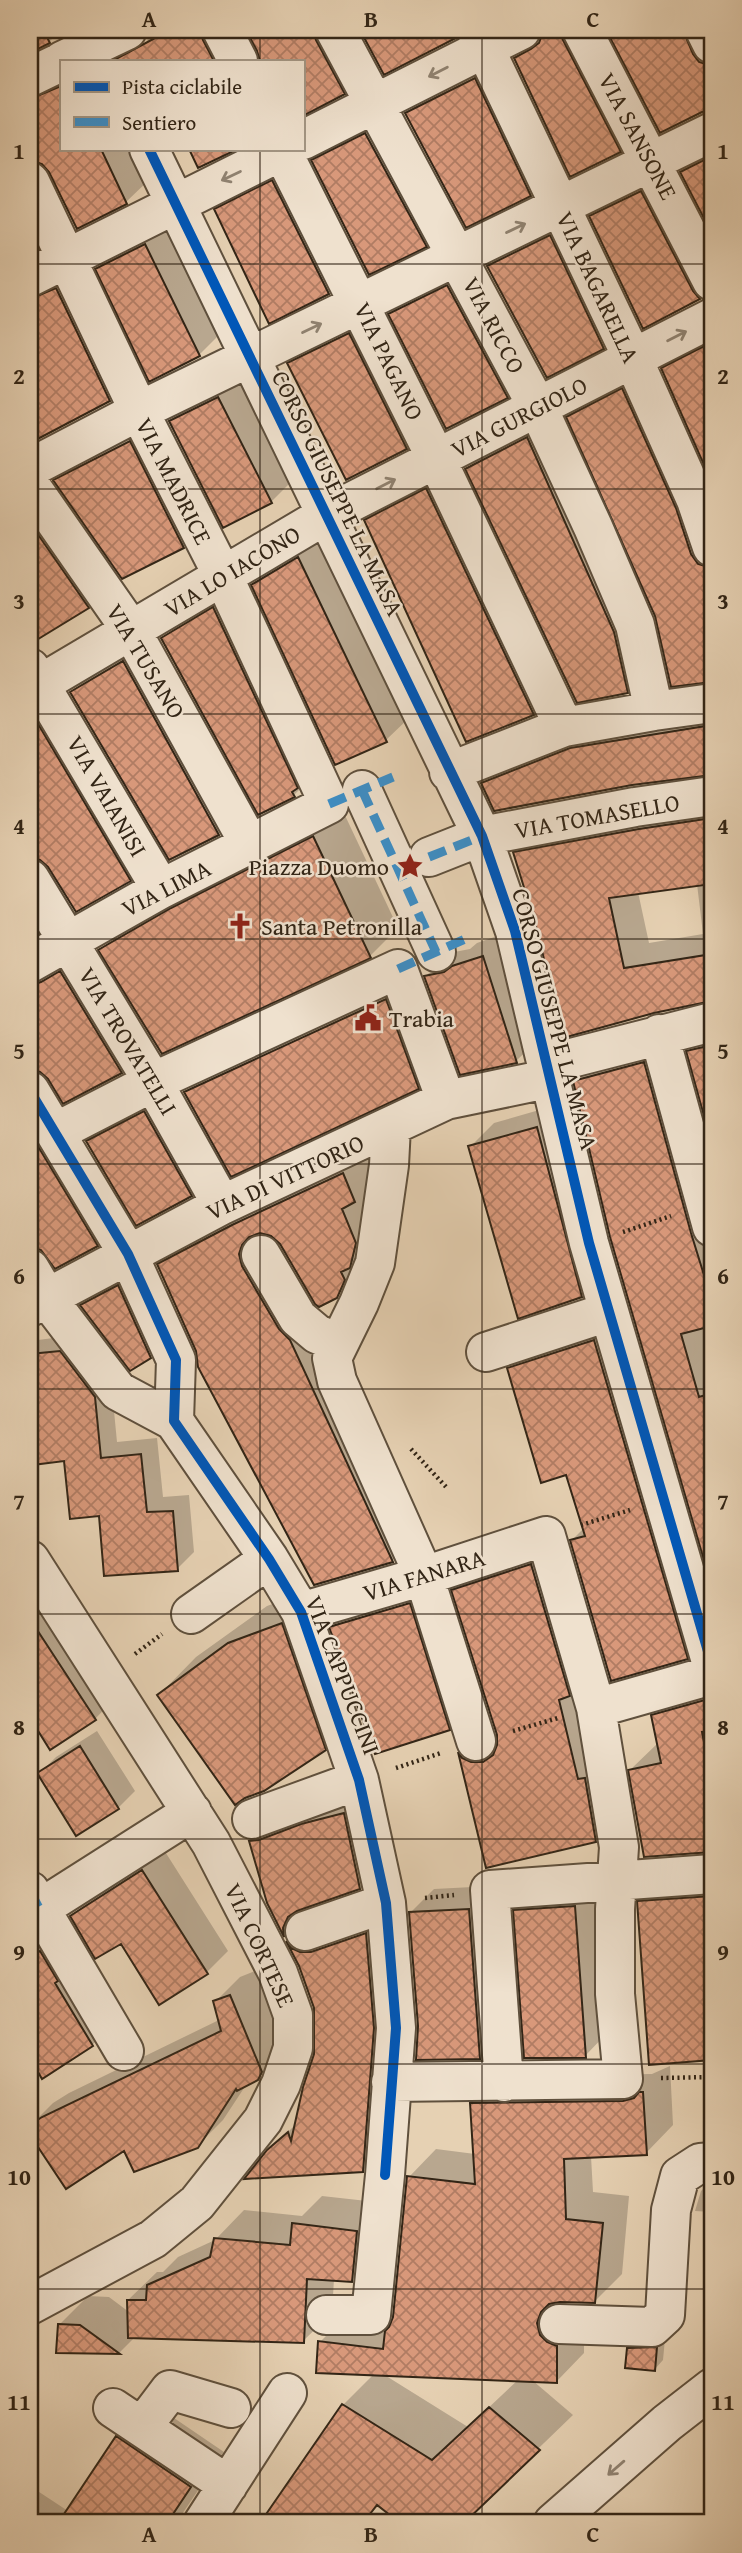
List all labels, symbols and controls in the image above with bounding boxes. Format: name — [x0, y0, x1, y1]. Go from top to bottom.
text: A — [142, 2, 157, 35]
text: B — [364, 2, 378, 35]
text: C — [586, 2, 600, 35]
legend — [60, 60, 304, 150]
one-way arrow — [428, 65, 449, 79]
street label: VIA SANSONE — [590, 66, 686, 206]
text: Pista ciclabile — [122, 71, 242, 102]
text: Sentiero — [122, 107, 196, 138]
text: 1 — [13, 134, 25, 167]
text: 1 — [717, 134, 729, 167]
one-way arrow — [221, 170, 242, 184]
street label: VIA BAGARELLA — [548, 206, 649, 369]
one-way arrow — [505, 221, 526, 235]
street label: VIA RICCO — [454, 271, 534, 379]
street label: VIA PAGANO — [345, 296, 433, 426]
one-way arrow — [301, 320, 322, 334]
one-way arrow — [666, 329, 687, 343]
text: 2 — [13, 359, 25, 392]
text: 2 — [717, 359, 729, 392]
street label: CORSO GIUSEPPE LA MASA — [263, 364, 413, 622]
street label: VIA GURGIOLO — [445, 368, 593, 466]
street label: VIA MADRICE — [127, 412, 221, 550]
one-way arrow — [376, 476, 396, 490]
street label: VIA LO IACONO — [157, 516, 307, 626]
text: 3 — [13, 584, 25, 617]
text: 3 — [717, 584, 729, 617]
street label: VIA TUSANO — [98, 597, 194, 725]
street label: VIA VAIANISI — [58, 729, 156, 863]
street label: VIA TOMASELLO — [512, 784, 682, 848]
text: 4 — [13, 809, 25, 842]
text: 4 — [717, 809, 729, 842]
place label: Piazza Duomo — [249, 849, 389, 884]
street label: VIA LIMA — [115, 850, 217, 925]
place icon: Piazza Duomo — [395, 851, 425, 881]
street label: CORSO GIUSEPPE LA MASA — [503, 884, 607, 1154]
place label: Santa Petronilla — [261, 909, 423, 944]
church icon: Santa Petronilla — [225, 911, 255, 941]
street label: VIA TROVATELLI — [70, 960, 186, 1122]
place label: Trabia — [389, 1001, 455, 1036]
public building icon: Trabia — [353, 1003, 383, 1033]
text: 5 — [13, 1034, 25, 1067]
text: 5 — [717, 1034, 729, 1067]
street label: VIA DI VITTORIO — [200, 1125, 370, 1229]
text: 6 — [13, 1259, 25, 1292]
text: 6 — [717, 1259, 729, 1292]
text: 7 — [13, 1485, 25, 1518]
text: 7 — [717, 1485, 729, 1518]
street label: VIA FANARA — [359, 1540, 490, 1610]
street label: VIA CAPPUCCINI — [297, 1590, 389, 1760]
text: 8 — [13, 1710, 25, 1743]
text: 8 — [717, 1710, 729, 1743]
street label: VIA CORTESE — [216, 1877, 304, 2013]
text: 9 — [13, 1935, 25, 1968]
text: 9 — [717, 1935, 729, 1968]
text: 10 — [7, 2160, 31, 2193]
text: 10 — [711, 2160, 735, 2193]
text: 11 — [7, 2385, 31, 2418]
text: 11 — [711, 2385, 735, 2418]
one-way arrow — [607, 2460, 625, 2476]
text: A — [142, 2517, 157, 2550]
text: B — [364, 2517, 378, 2550]
text: C — [586, 2517, 600, 2550]

